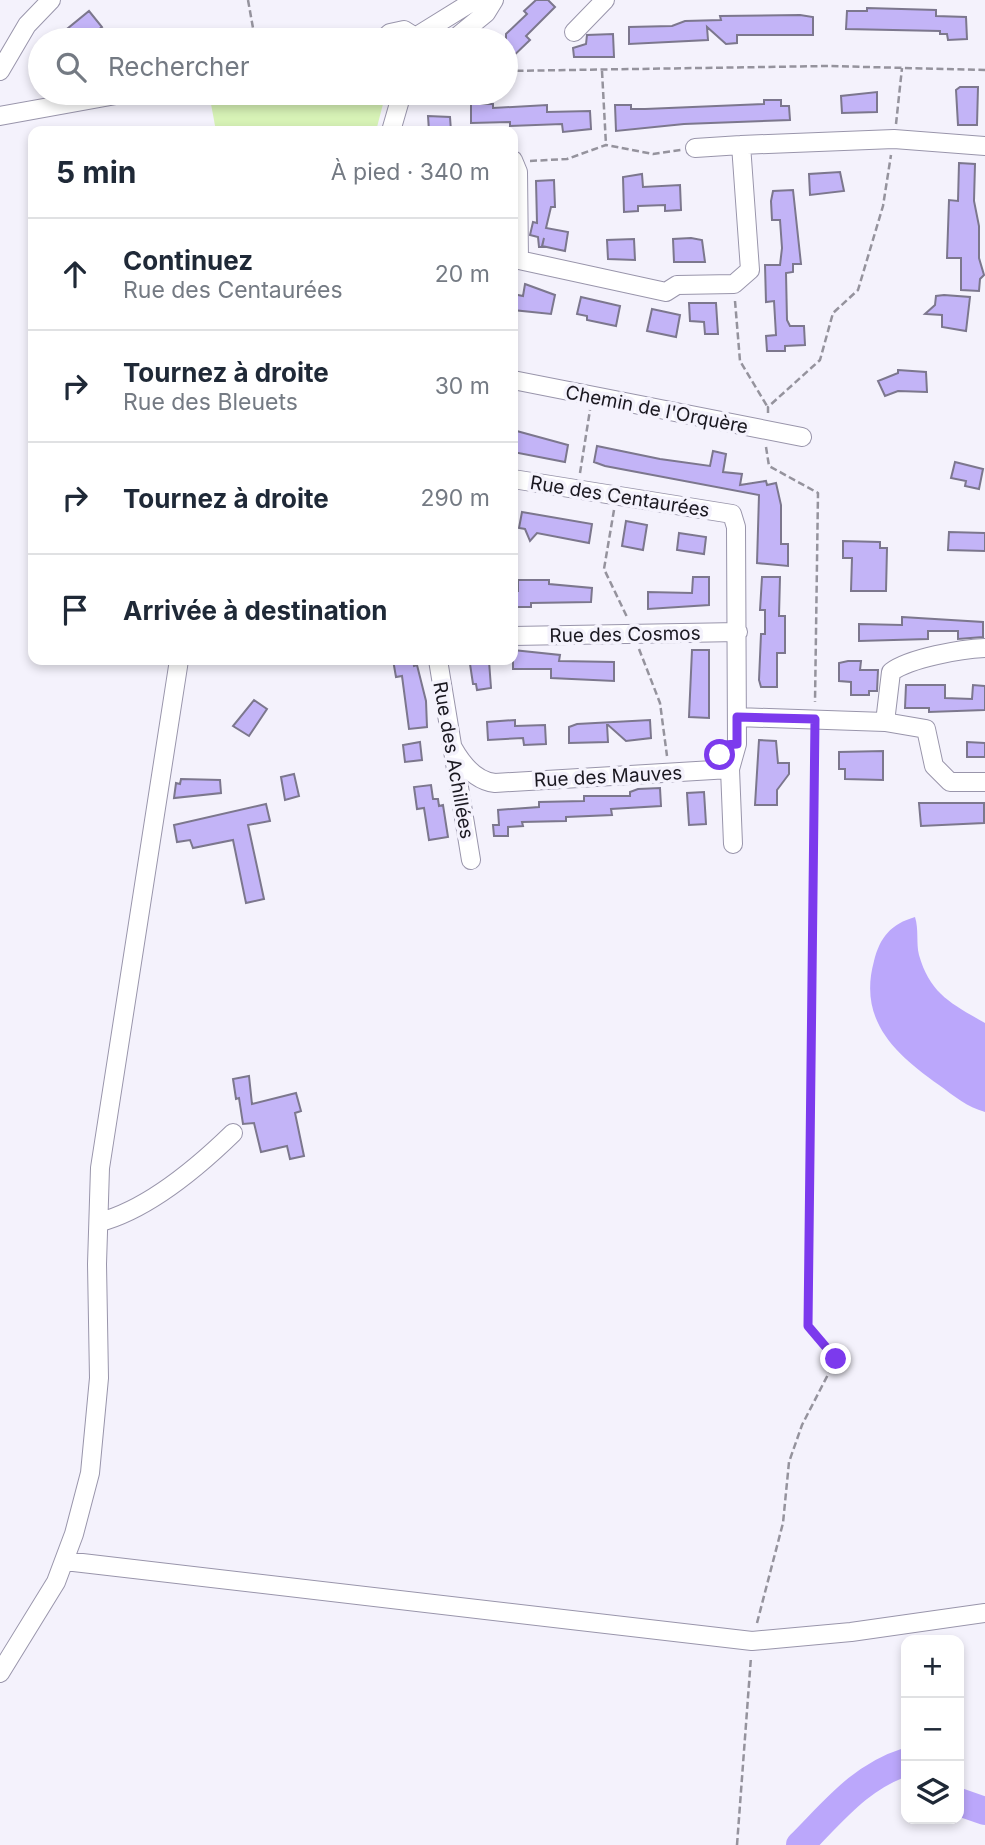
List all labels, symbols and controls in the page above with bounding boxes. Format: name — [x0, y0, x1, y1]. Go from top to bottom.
search box — [28, 28, 518, 105]
icon: search — [52, 48, 90, 86]
text: Rechercher — [108, 51, 249, 82]
text: 5 min — [56, 154, 136, 190]
text: À pied · 340 m — [331, 158, 490, 186]
text: Continuez — [123, 245, 253, 276]
icon: ahead — [56, 255, 94, 293]
text: 20 m — [435, 260, 490, 288]
text: Rue des Centaurées — [123, 276, 343, 304]
text: Tournez à droite — [123, 357, 329, 388]
icon: right — [56, 367, 94, 405]
text: 30 m — [435, 372, 490, 400]
street label: Chemin de l'Orquère — [564, 380, 750, 438]
text: Rue des Bleuets — [123, 388, 298, 416]
street label: Rue des Centaurées — [529, 471, 711, 522]
icon: right — [56, 479, 94, 517]
text: Tournez à droite — [123, 483, 329, 514]
text: 290 m — [421, 484, 490, 512]
icon: arrive — [56, 591, 94, 629]
text: Arrivée à destination — [123, 595, 388, 626]
street label: Rue des Cosmos — [549, 622, 701, 647]
street label: Rue des Achillées — [428, 680, 479, 840]
route start — [704, 739, 735, 770]
street label: Rue des Mauves — [533, 761, 683, 792]
route end — [820, 1343, 851, 1374]
map controls — [901, 1635, 964, 1824]
button: + — [901, 1635, 964, 1698]
button: − — [901, 1698, 964, 1761]
button: layers — [901, 1761, 964, 1824]

